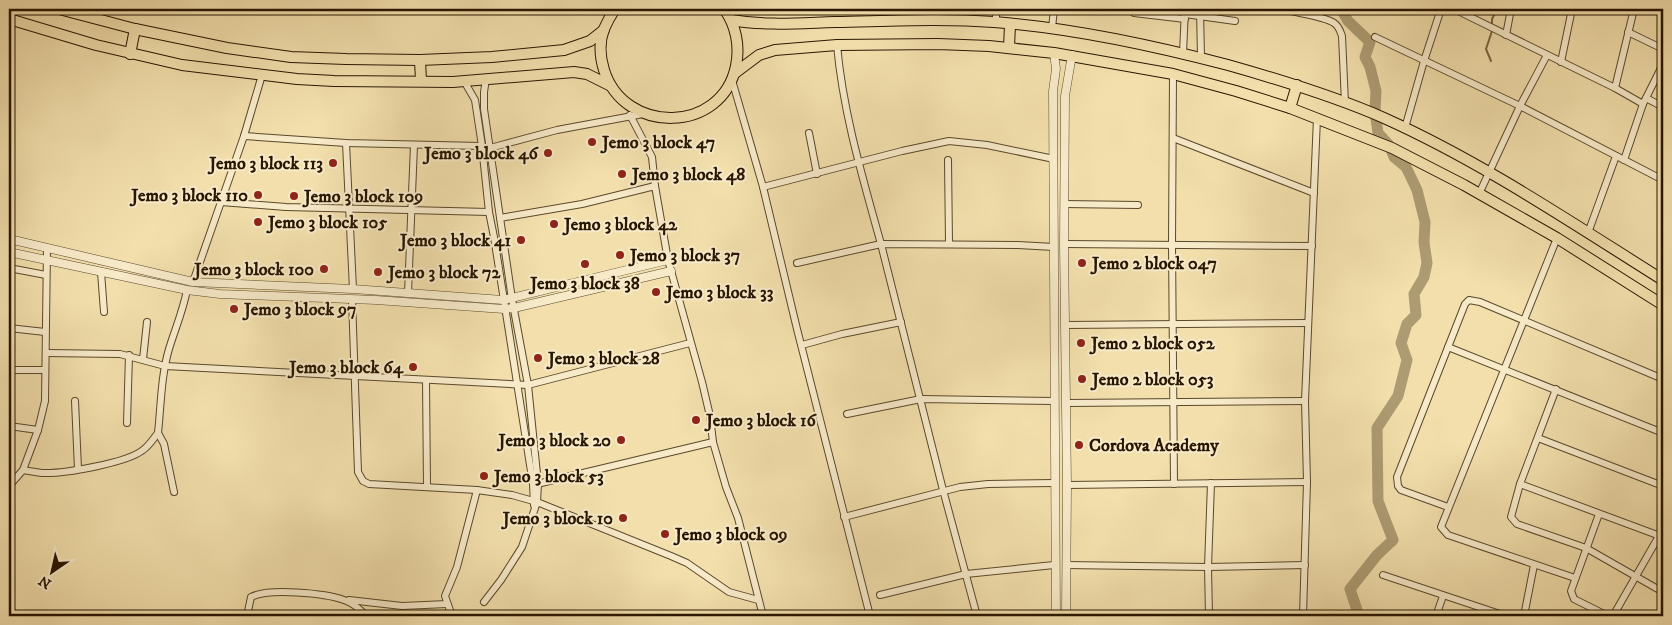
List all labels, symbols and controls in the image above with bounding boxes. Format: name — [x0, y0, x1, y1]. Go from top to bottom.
place label: Jemo 3 block 47 — [600, 132, 715, 154]
marker: Jemo 3 block 47 — [586, 136, 598, 148]
place label: Jemo 3 block 46 — [422, 143, 540, 165]
marker: Jemo 3 block 46 — [542, 147, 554, 159]
place label: Jemo 3 block 113 — [207, 153, 323, 175]
marker: Jemo 3 block 113 — [327, 157, 339, 169]
place label: Jemo 3 block 48 — [630, 164, 745, 186]
marker: Jemo 3 block 48 — [616, 168, 628, 180]
place label: Jemo 3 block 110 — [129, 185, 248, 207]
place label: Jemo 3 block 109 — [302, 186, 423, 208]
marker: Jemo 3 block 110 — [252, 189, 264, 201]
marker: Jemo 3 block 109 — [288, 190, 300, 202]
place label: Jemo 3 block 105 — [266, 212, 387, 234]
place label: Jemo 3 block 42 — [562, 214, 678, 236]
marker: Jemo 3 block 105 — [252, 216, 264, 228]
marker: Jemo 3 block 42 — [548, 218, 560, 230]
place label: Jemo 3 block 41 — [398, 230, 511, 252]
marker: Jemo 3 block 41 — [515, 234, 527, 246]
place label: Jemo 3 block 37 — [628, 245, 740, 267]
marker: Jemo 3 block 37 — [614, 249, 626, 261]
place label: Jemo 2 block 047 — [1090, 253, 1217, 275]
marker: Jemo 2 block 047 — [1076, 257, 1088, 269]
marker: Jemo 3 block 38 — [579, 258, 591, 270]
place label: Jemo 3 block 100 — [192, 259, 314, 281]
place label: Jemo 3 block 72 — [386, 262, 501, 284]
marker: Jemo 3 block 100 — [318, 263, 330, 275]
marker: Jemo 3 block 72 — [372, 266, 384, 278]
place label: Jemo 3 block 38 — [528, 273, 640, 295]
place label: Jemo 3 block 33 — [664, 282, 774, 304]
marker: Jemo 3 block 33 — [650, 286, 662, 298]
place label: Jemo 3 block 97 — [242, 299, 356, 321]
marker: Jemo 3 block 97 — [228, 303, 240, 315]
place label: Jemo 2 block 052 — [1089, 333, 1216, 355]
marker: Jemo 2 block 052 — [1075, 337, 1087, 349]
place label: Jemo 3 block 28 — [546, 348, 660, 370]
marker: Jemo 3 block 28 — [532, 352, 544, 364]
place label: Jemo 3 block 64 — [287, 357, 404, 379]
marker: Jemo 3 block 64 — [407, 361, 419, 373]
place label: Jemo 2 block 053 — [1090, 369, 1214, 391]
marker: Jemo 2 block 053 — [1076, 373, 1088, 385]
place label: Jemo 3 block 16 — [704, 410, 817, 432]
marker: Jemo 3 block 16 — [690, 414, 702, 426]
place label: Jemo 3 block 20 — [497, 430, 611, 452]
marker: Jemo 3 block 20 — [615, 434, 627, 446]
place label: Cordova Academy — [1089, 435, 1219, 457]
marker: Cordova Academy — [1073, 439, 1085, 451]
place label: Jemo 3 block 53 — [492, 466, 604, 488]
marker: Jemo 3 block 53 — [478, 470, 490, 482]
place label: Jemo 3 block 10 — [501, 508, 613, 530]
marker: Jemo 3 block 10 — [617, 512, 629, 524]
place label: Jemo 3 block 09 — [673, 524, 788, 546]
marker: Jemo 3 block 09 — [659, 528, 671, 540]
north arrow — [28, 548, 78, 598]
text: N — [35, 571, 55, 593]

